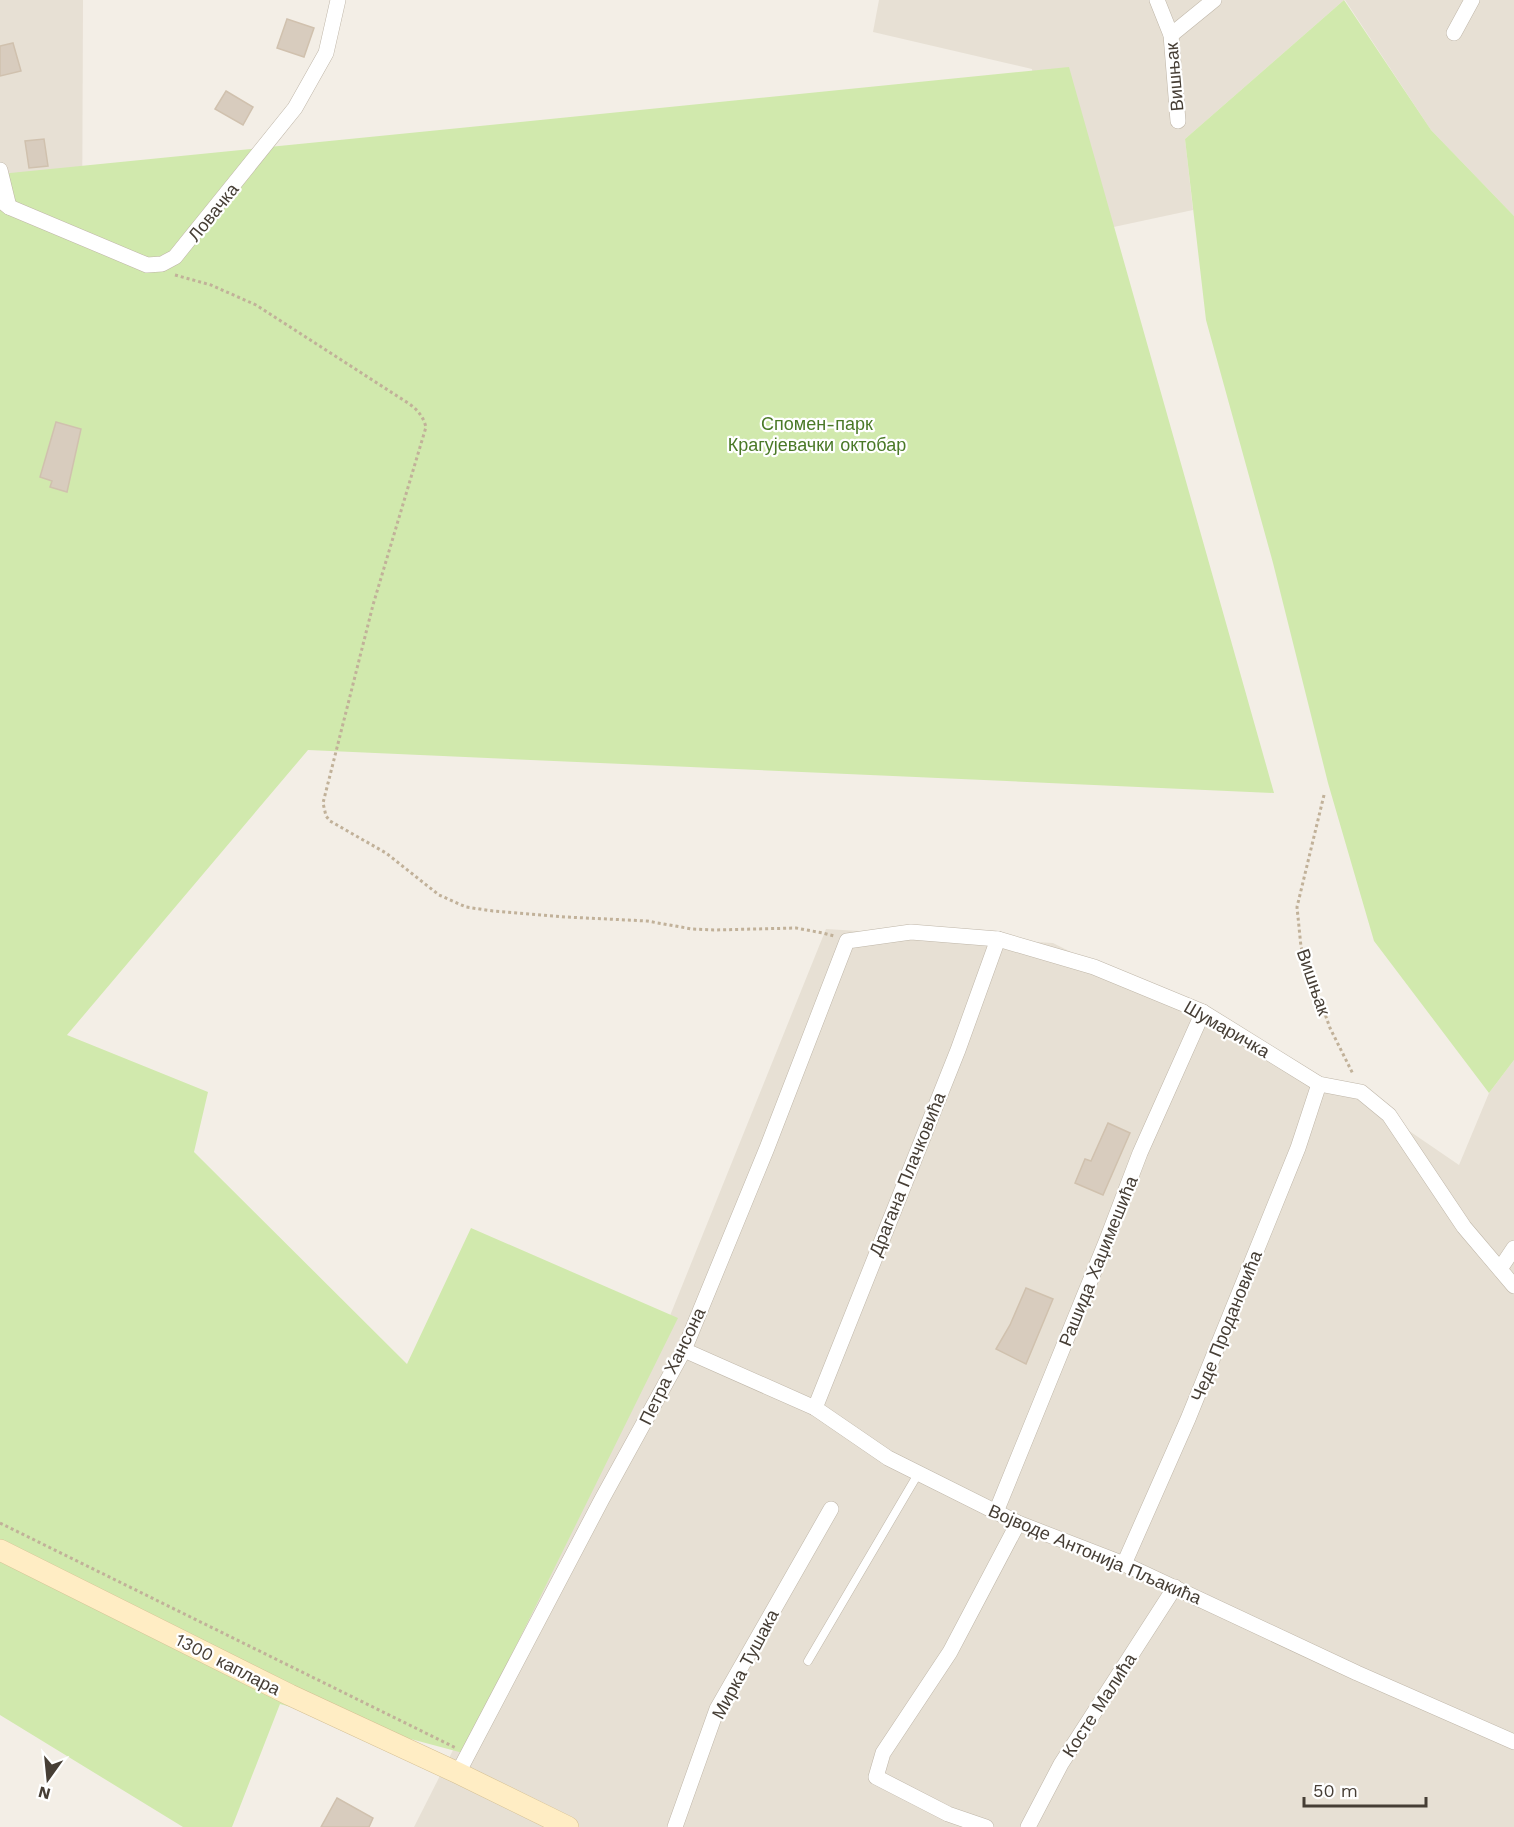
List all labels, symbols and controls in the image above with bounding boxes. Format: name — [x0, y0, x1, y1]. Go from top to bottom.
street label: Вишњак — [1161, 42, 1187, 112]
street label: Ловачка — [183, 178, 243, 245]
park label: Спомен-парк Крагујевачки октобар — [728, 413, 906, 455]
street label: Вишњак — [1293, 946, 1335, 1018]
street label: Шумаричка — [1180, 996, 1274, 1062]
street label: Драгана Плачковића — [865, 1088, 950, 1259]
street label: Рашида Хаџимешића — [1054, 1172, 1142, 1349]
street label: Чеде Продановића — [1186, 1247, 1266, 1405]
street label: Петра Хансона — [635, 1303, 710, 1428]
street label: Војводе Антонија Пљакића — [985, 1500, 1205, 1609]
street label: Мирка Тушака — [707, 1605, 783, 1722]
street label: 1300 каплара — [172, 1629, 285, 1700]
street label: Косте Малића — [1058, 1648, 1141, 1761]
north arrow — [18, 1749, 78, 1809]
scale bar — [1304, 1770, 1426, 1808]
text: 50 m — [1313, 1780, 1358, 1801]
text: N — [36, 1782, 52, 1804]

